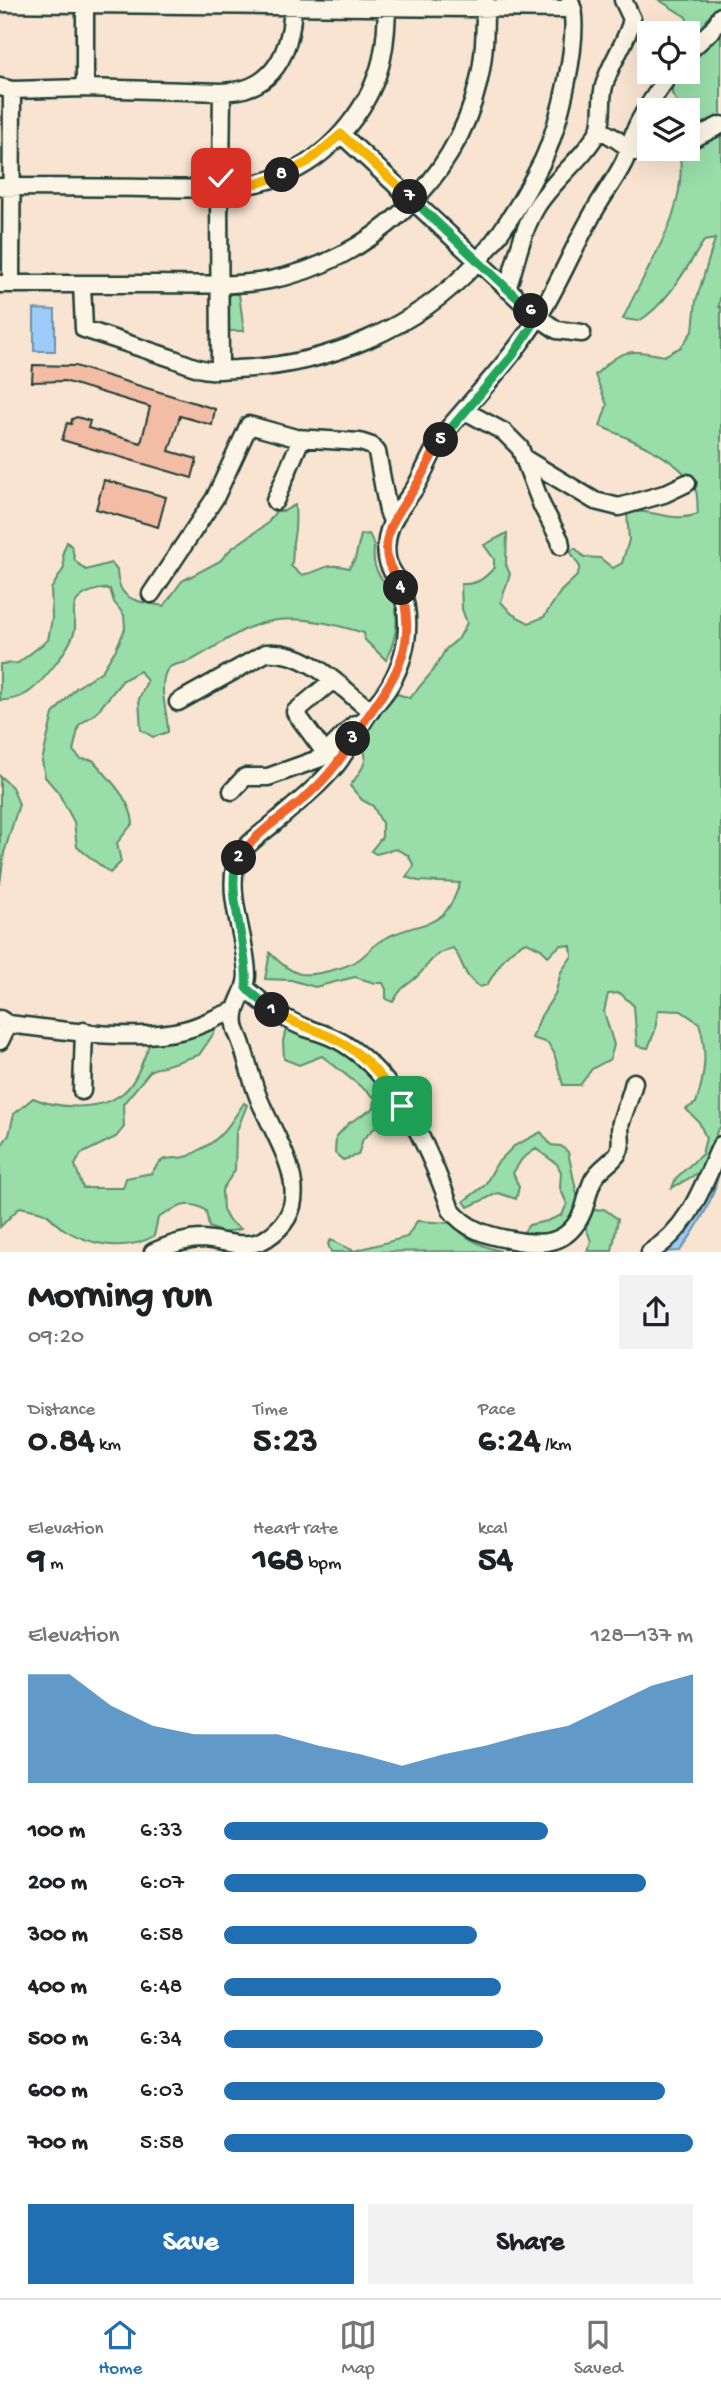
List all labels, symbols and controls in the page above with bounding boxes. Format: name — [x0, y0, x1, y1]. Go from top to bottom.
map controls — [637, 21, 700, 161]
button: locate — [637, 21, 700, 84]
button: layers — [637, 98, 700, 161]
pin — [191, 148, 251, 208]
pin: 8 — [264, 158, 300, 192]
icon: check — [202, 159, 240, 197]
text: 8 — [276, 163, 287, 186]
pin: 7 — [392, 180, 428, 214]
text: 7 — [405, 185, 414, 208]
pin: 6 — [514, 294, 548, 328]
text: 6 — [526, 299, 535, 322]
pin: 5 — [424, 422, 458, 458]
text: 5 — [436, 428, 446, 451]
pin: 4 — [384, 570, 418, 606]
text: 4 — [396, 576, 405, 599]
pin: 3 — [336, 722, 370, 756]
text: 3 — [348, 727, 357, 750]
pin: 2 — [222, 840, 256, 876]
text: 2 — [234, 846, 243, 869]
pin: 1 — [254, 992, 290, 1028]
text: 1 — [268, 998, 275, 1021]
pin — [372, 1076, 432, 1136]
icon: arrive — [383, 1087, 421, 1125]
button: share — [619, 1275, 693, 1349]
text: Morning run — [28, 1276, 212, 1320]
text: 09:20 — [28, 1324, 84, 1351]
text: Distance — [28, 1399, 95, 1422]
text: Time — [253, 1399, 288, 1422]
text: Pace — [478, 1399, 515, 1422]
text: 0.84 — [28, 1422, 95, 1463]
text: 5:23 — [253, 1422, 318, 1463]
text: 6:24 — [478, 1422, 540, 1463]
text: km — [95, 1434, 121, 1457]
text: /km — [540, 1434, 571, 1457]
text: Elevation — [28, 1518, 104, 1541]
text: Heart rate — [253, 1518, 338, 1541]
text: kcal — [478, 1518, 508, 1541]
text: 9 — [28, 1541, 46, 1582]
text: 168 — [253, 1541, 304, 1582]
text: 54 — [478, 1541, 513, 1582]
text: m — [46, 1553, 64, 1576]
text: bpm — [304, 1553, 341, 1576]
text: Elevation — [28, 1623, 119, 1650]
text: 128–137 m — [591, 1623, 693, 1650]
text: 100 m — [28, 1818, 85, 1845]
text: 6:33 — [140, 1818, 183, 1845]
text: 200 m — [28, 1870, 87, 1897]
text: 6:07 — [140, 1870, 184, 1897]
text: 300 m — [28, 1922, 88, 1949]
text: 6:58 — [140, 1922, 184, 1949]
text: 400 m — [28, 1974, 87, 2001]
text: 6:48 — [140, 1974, 182, 2001]
text: 500 m — [28, 2026, 88, 2053]
text: 6:34 — [140, 2026, 182, 2053]
text: 600 m — [28, 2078, 88, 2105]
text: 6:03 — [140, 2078, 184, 2105]
text: 700 m — [28, 2130, 88, 2157]
text: 5:58 — [140, 2130, 184, 2157]
button: Save — [28, 2204, 354, 2284]
button: Share — [368, 2204, 693, 2284]
tab: Home — [98, 2316, 142, 2381]
tab: Map — [339, 2316, 377, 2381]
tab: Saved — [574, 2316, 623, 2381]

